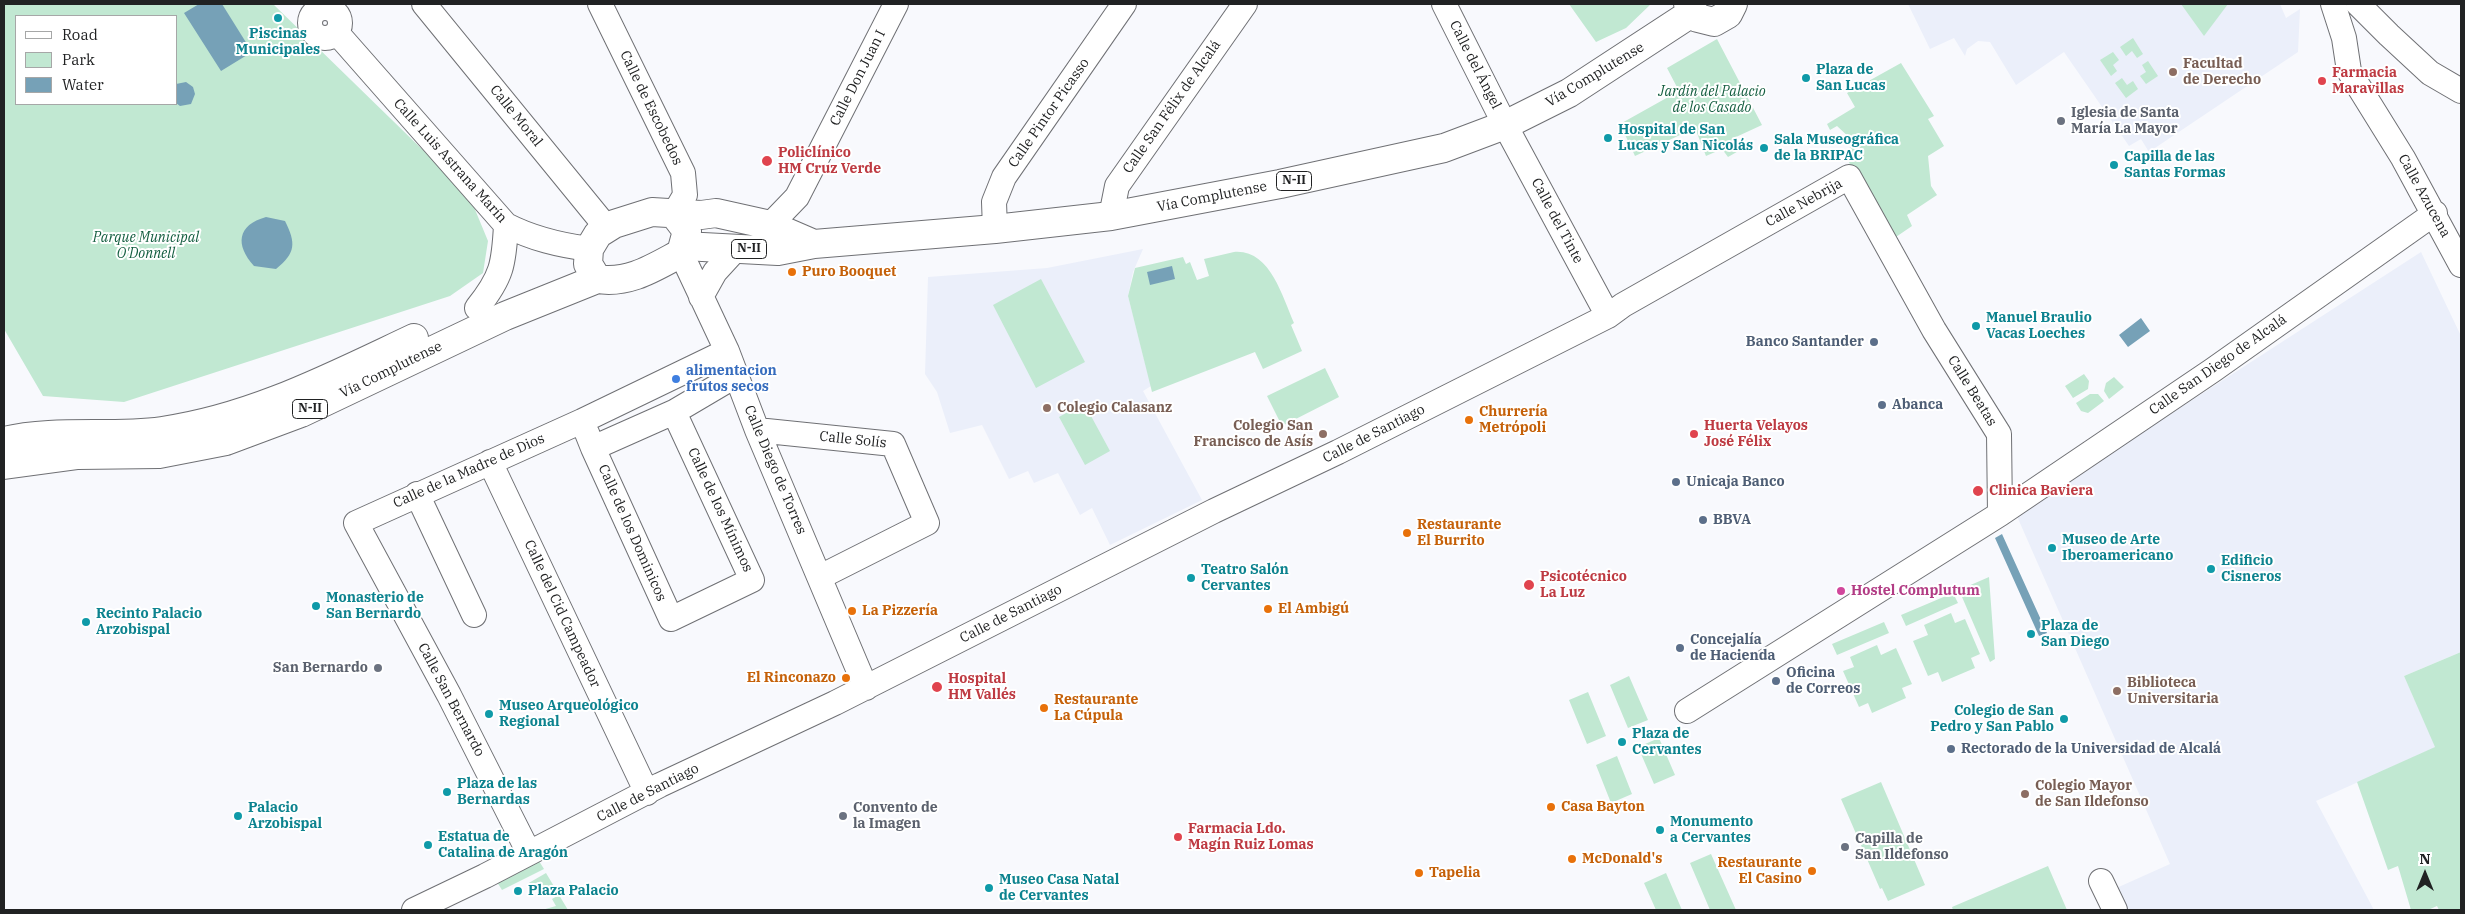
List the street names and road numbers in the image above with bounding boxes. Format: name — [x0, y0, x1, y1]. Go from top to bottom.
street label: Calle del Ángel — [1445, 18, 1505, 112]
street label: Calle Don Juan I — [827, 27, 889, 129]
street label: Calle San Félix de Alcalá — [1120, 37, 1224, 177]
street label: Vía Complutense — [1543, 39, 1647, 111]
street label: Calle de Escobedos — [616, 48, 686, 168]
street label: Calle Pintor Picasso — [1005, 55, 1093, 171]
street label: Calle Moral — [486, 82, 546, 150]
street label: Calle Luis Astrana Marín — [390, 95, 510, 227]
street label: Calle Azucena — [2394, 151, 2454, 241]
road number: N-II — [1276, 172, 1312, 190]
street label: Calle del Tinte — [1527, 175, 1587, 267]
street label: Calle Nebrija — [1763, 175, 1845, 231]
street label: Vía Complutense — [1156, 178, 1268, 216]
road number: N-II — [732, 240, 766, 258]
street label: Calle San Diego de Alcalá — [2146, 311, 2290, 419]
street label: Vía Complutense — [337, 338, 445, 402]
street label: Calle Beatas — [1944, 353, 2000, 429]
road number: N-II — [292, 399, 328, 418]
street label: Calle de Santiago — [1320, 401, 1428, 467]
street label: Calle Diego de Torres — [740, 403, 810, 537]
street label: Calle Solís — [819, 428, 887, 452]
street label: Calle de la Madre de Dios — [391, 430, 547, 512]
street label: Calle de los Mínimos — [684, 445, 756, 575]
street label: Calle de los Dominicos — [594, 462, 670, 604]
street label: Calle del Cid Campeador — [520, 537, 604, 691]
street label: Calle de Santiago — [957, 581, 1065, 647]
street label: Calle San Bernardo — [414, 640, 488, 760]
street label: Calle de Santiago — [594, 760, 702, 826]

